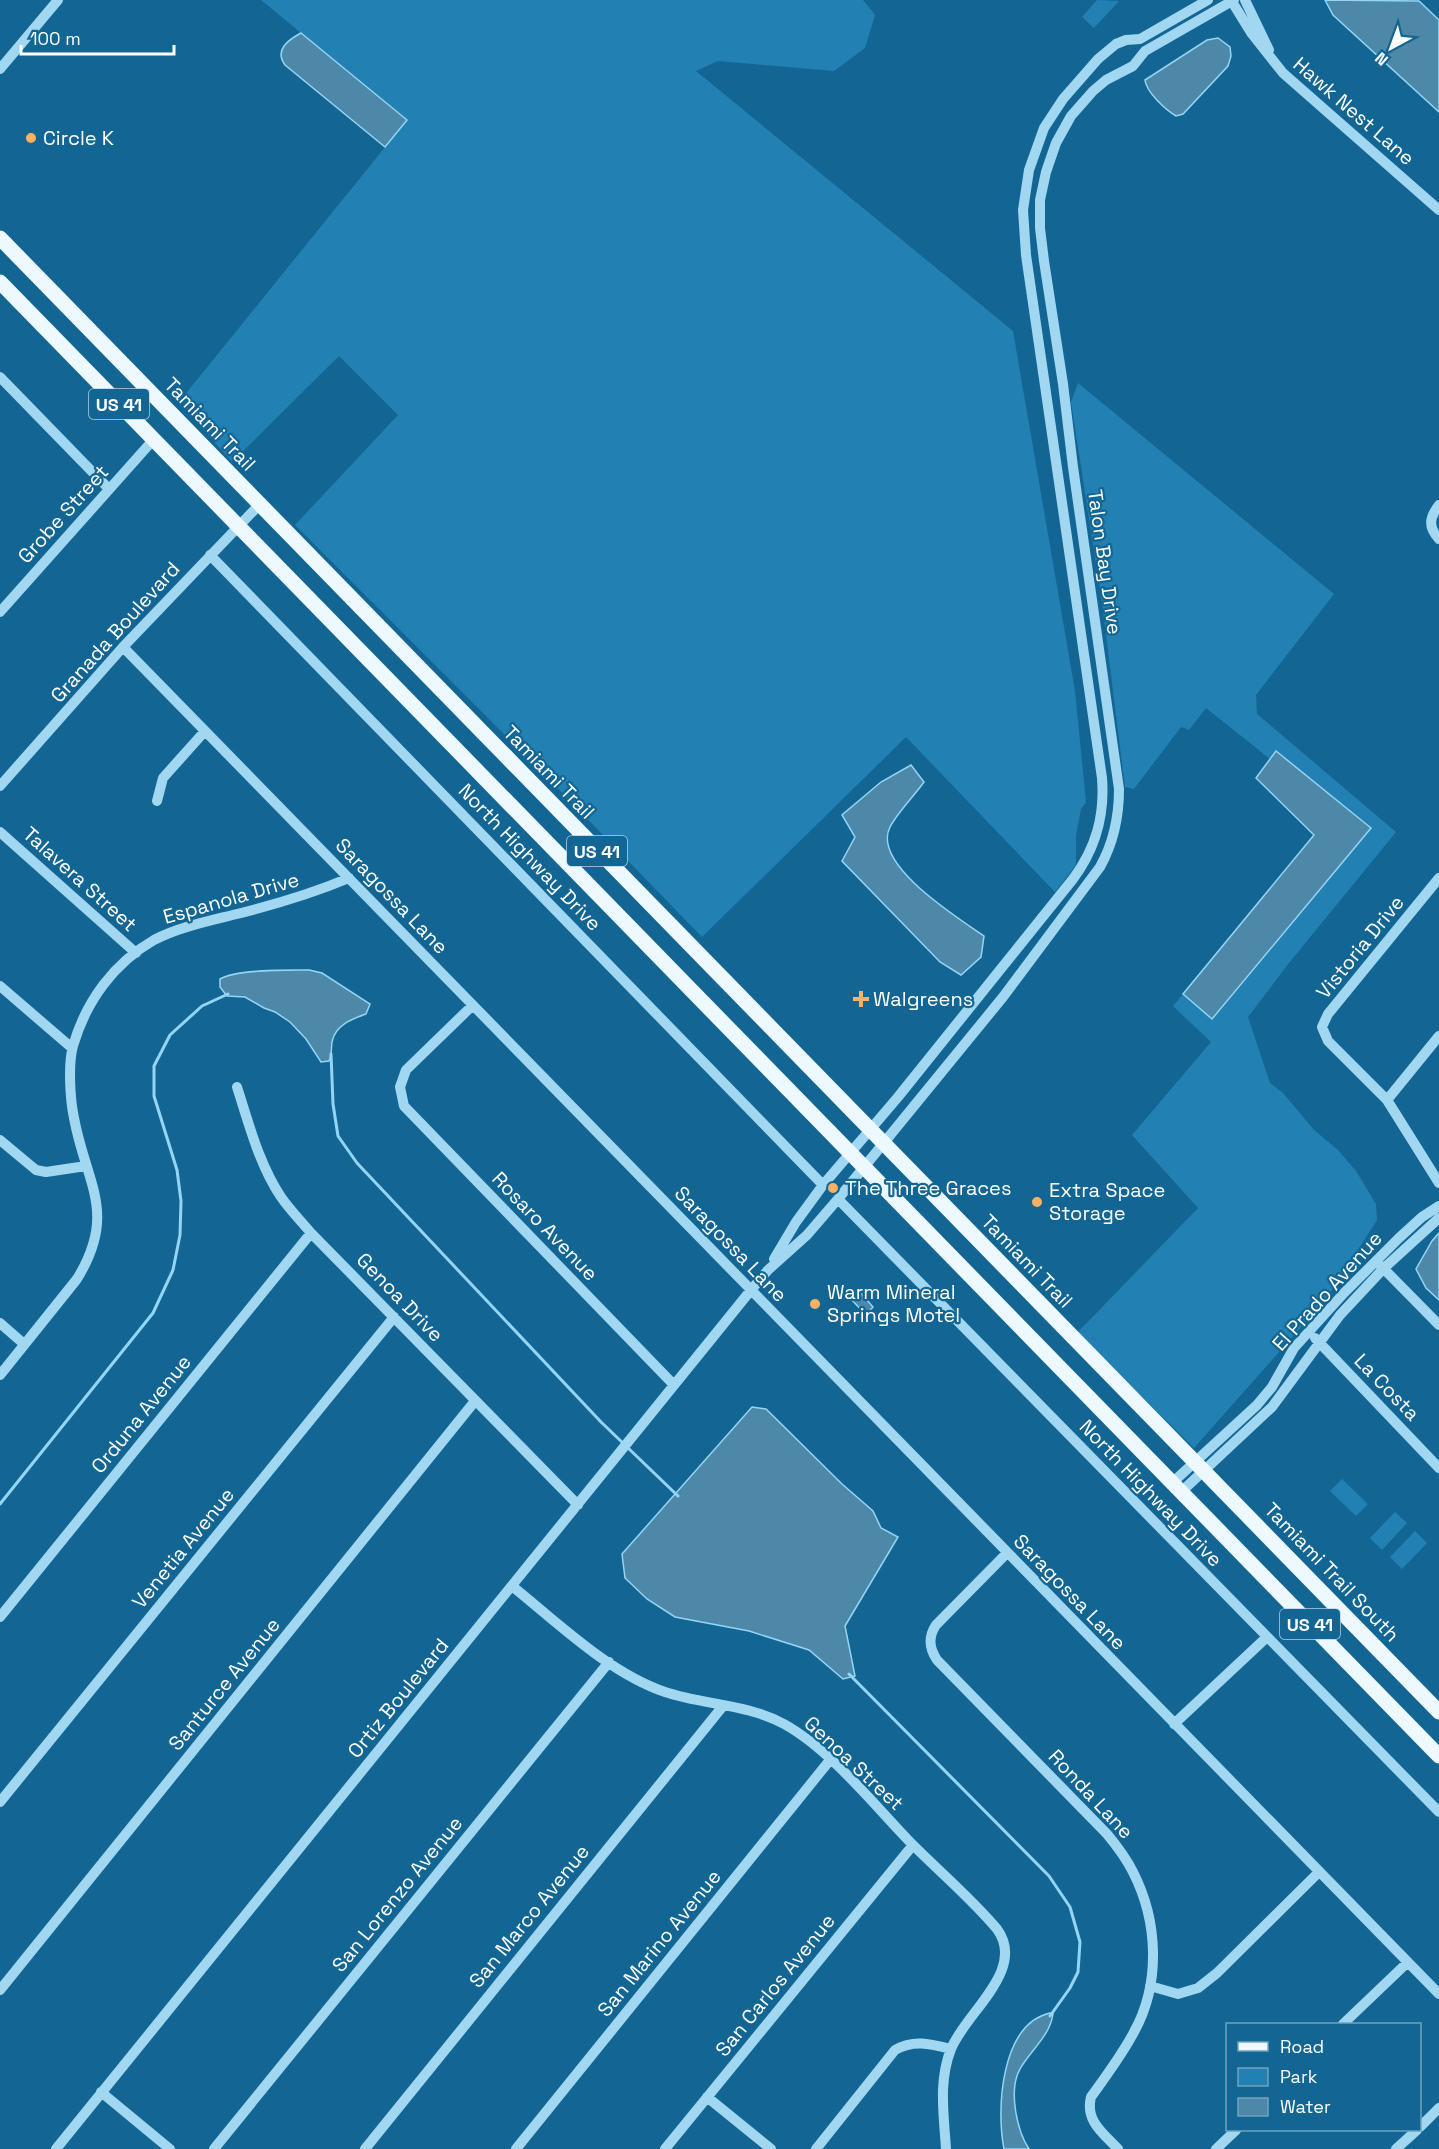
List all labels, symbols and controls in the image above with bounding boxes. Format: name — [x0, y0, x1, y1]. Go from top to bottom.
scale bar — [21, 18, 174, 56]
north arrow — [1361, 18, 1421, 78]
text: 100 m — [30, 27, 81, 50]
street label: Hawk Nest Lane — [1289, 52, 1419, 170]
place label: Circle K — [43, 125, 114, 151]
marker: Circle K — [24, 131, 38, 145]
street label: Tamiami Trail — [159, 372, 261, 476]
road number: US 41 — [89, 389, 149, 419]
street label: Grobe Street — [12, 459, 114, 569]
street label: Talon Bay Drive — [1082, 488, 1128, 636]
street label: Granada Boulevard — [45, 556, 185, 708]
street label: Tamiami Trail — [498, 720, 600, 824]
street label: North Highway Drive — [453, 778, 607, 936]
street label: Talavera Street — [18, 821, 142, 937]
street label: Saragossa Lane — [330, 832, 454, 960]
road number: US 41 — [567, 836, 627, 866]
street label: Espanola Drive — [160, 866, 302, 930]
street label: Vistoria Drive — [1310, 890, 1410, 1004]
place label: Walgreens — [873, 986, 973, 1012]
marker: Walgreens — [854, 992, 868, 1006]
street label: Rosaro Avenue — [486, 1166, 604, 1286]
place label: The Three Graces — [845, 1175, 1011, 1201]
place label: Extra Space Storage — [1049, 1177, 1165, 1226]
street label: Saragossa Lane — [669, 1180, 793, 1308]
marker: The Three Graces — [826, 1181, 840, 1195]
marker: Extra Space Storage — [1030, 1195, 1044, 1209]
street label: Tamiami Trail — [976, 1209, 1078, 1313]
street label: El Prado Avenue — [1266, 1226, 1388, 1356]
street label: Genoa Drive — [351, 1247, 449, 1347]
place label: Warm Mineral Springs Motel — [827, 1279, 960, 1328]
marker: Warm Mineral Springs Motel — [808, 1297, 822, 1311]
street label: La Costa — [1349, 1348, 1425, 1426]
street label: Orduna Avenue — [85, 1349, 197, 1479]
street label: North Highway Drive — [1074, 1414, 1228, 1572]
street label: Venetia Avenue — [126, 1482, 240, 1614]
street label: Tamiami Trail South — [1259, 1497, 1405, 1647]
street label: Saragossa Lane — [1008, 1528, 1132, 1656]
road number: US 41 — [1280, 1609, 1340, 1639]
street label: Santurce Avenue — [162, 1612, 286, 1756]
street label: Ortiz Boulevard — [342, 1633, 454, 1763]
street label: Genoa Street — [799, 1710, 909, 1816]
street label: Ronda Lane — [1043, 1744, 1139, 1844]
street label: San Lorenzo Avenue — [326, 1811, 468, 1977]
street label: San Marco Avenue — [463, 1839, 595, 1993]
street label: San Marino Avenue — [591, 1864, 727, 2022]
street label: San Carlos Avenue — [709, 1908, 841, 2062]
legend — [1226, 2023, 1421, 2131]
text: Road — [1280, 2035, 1324, 2058]
text: Park — [1280, 2065, 1318, 2088]
text: Water — [1280, 2095, 1331, 2118]

